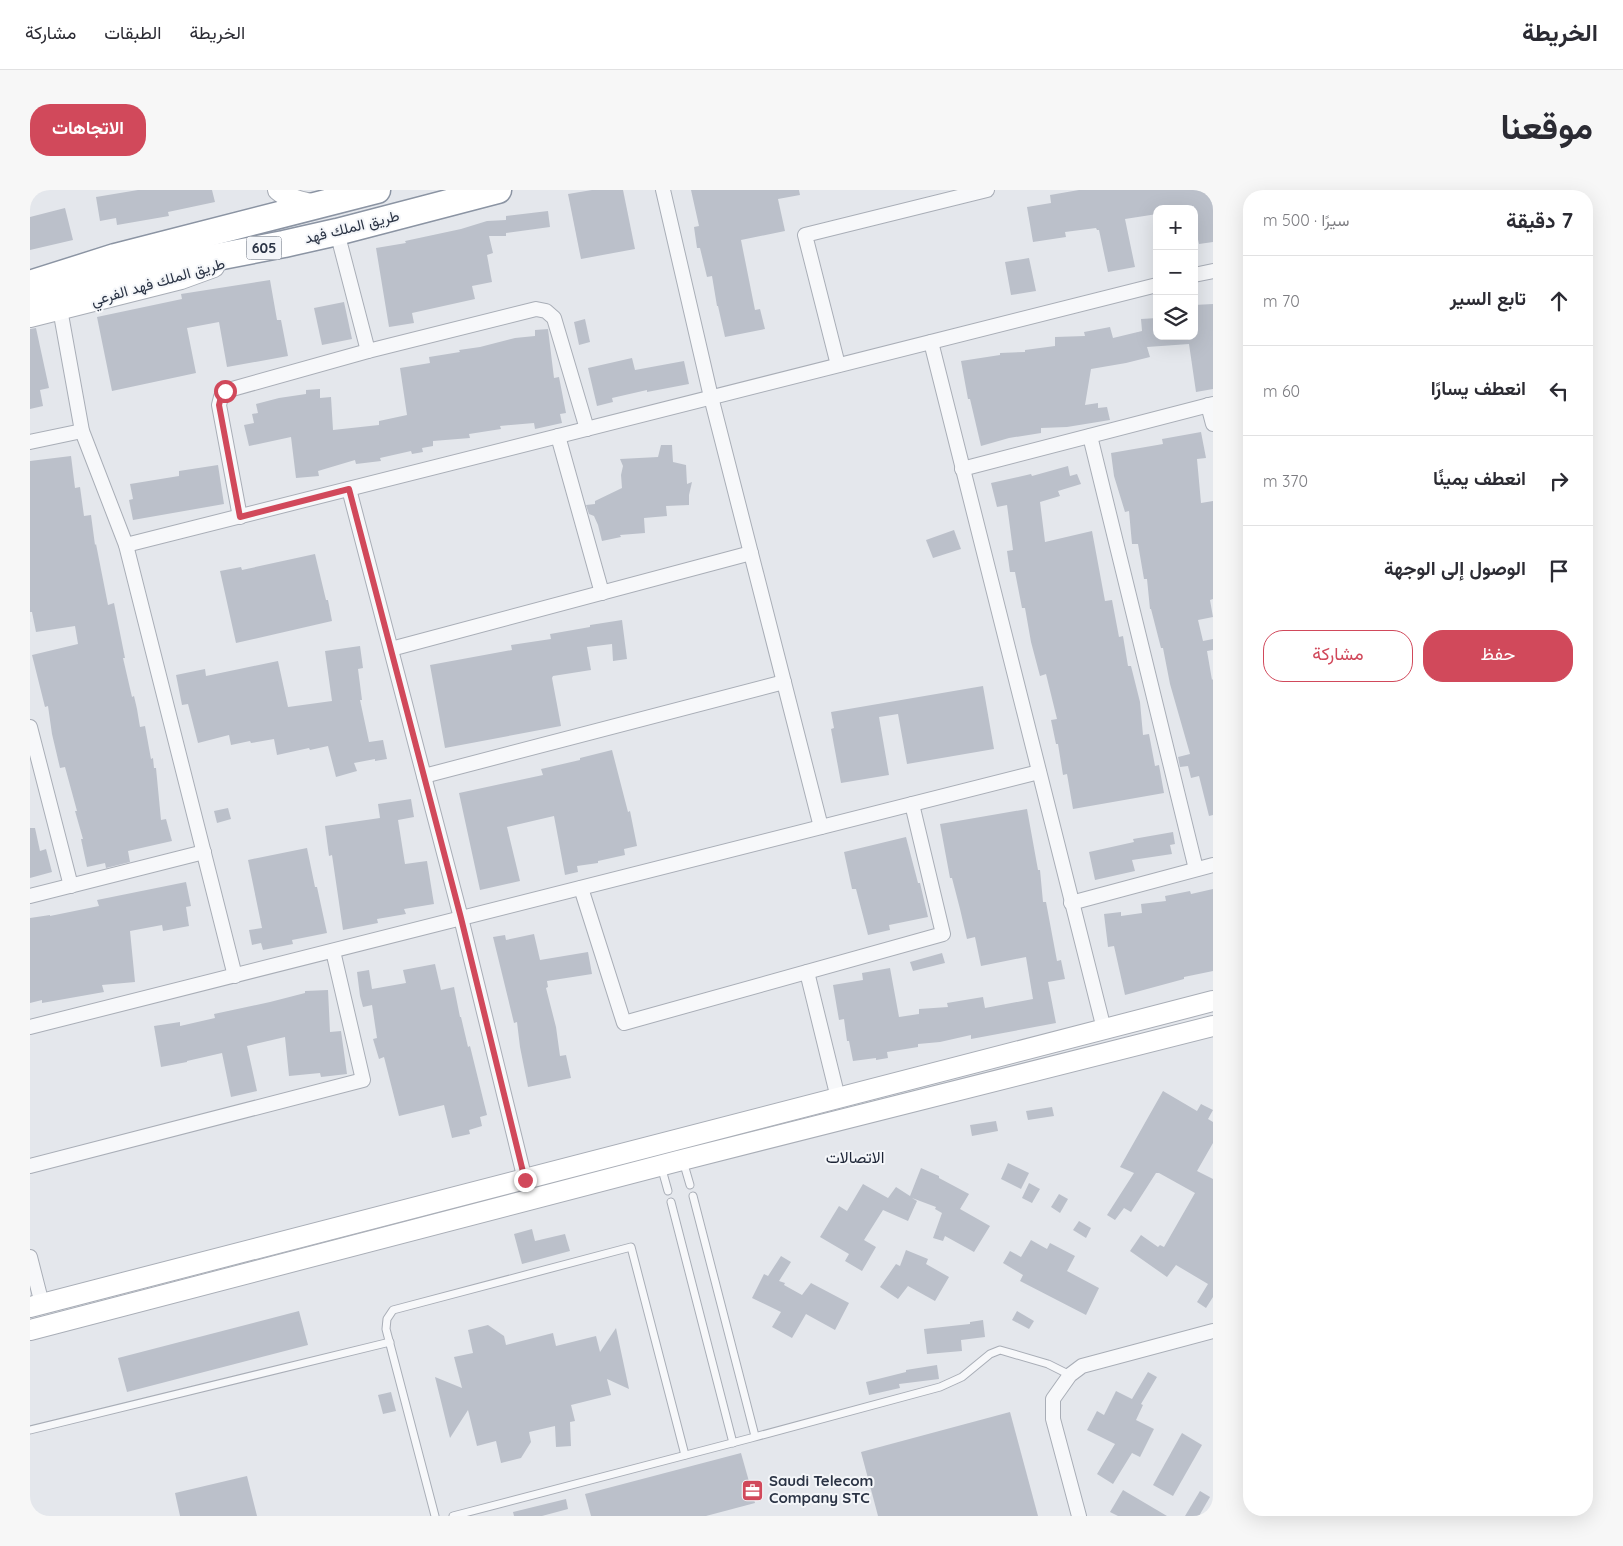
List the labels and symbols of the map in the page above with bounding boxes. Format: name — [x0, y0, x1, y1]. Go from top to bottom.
street label: طريق الملك فهد — [302, 205, 402, 248]
road number: 605 — [246, 236, 282, 260]
street label: طريق الملك فهد الفرعي — [89, 253, 228, 314]
route start — [214, 380, 237, 403]
district label: الاتصالات — [826, 1147, 884, 1167]
route end — [514, 1169, 537, 1192]
place label: Saudi Telecom Company STC — [769, 1471, 873, 1507]
office icon: Saudi Telecom Company STC — [741, 1478, 765, 1502]

